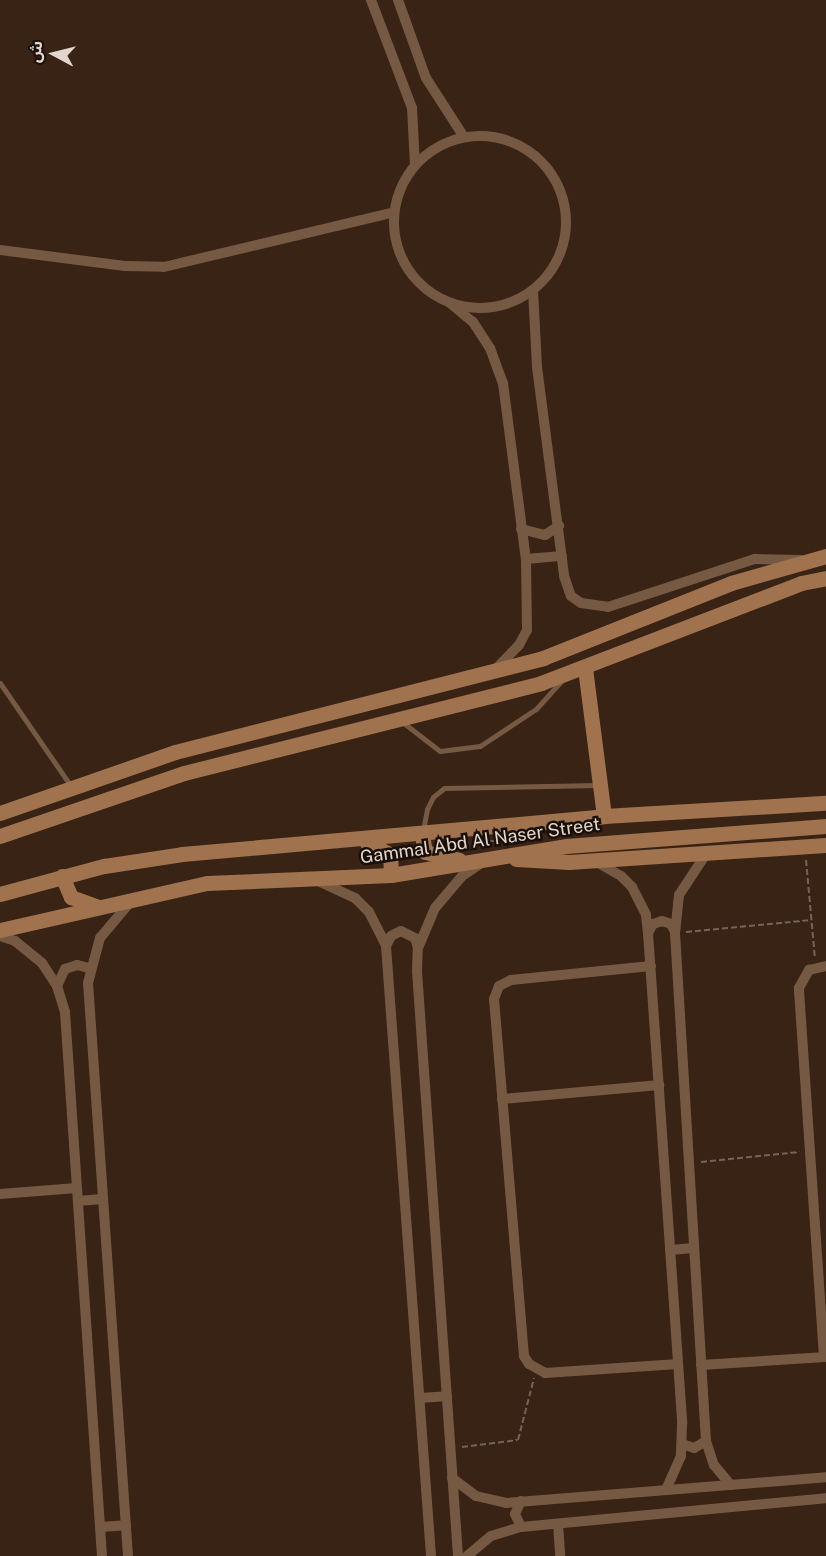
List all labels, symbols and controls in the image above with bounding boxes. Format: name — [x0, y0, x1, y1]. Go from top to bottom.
north arrow — [24, 24, 84, 84]
text: ش — [25, 40, 46, 64]
street label: Gammal Abd Al Naser Street — [359, 813, 601, 869]

